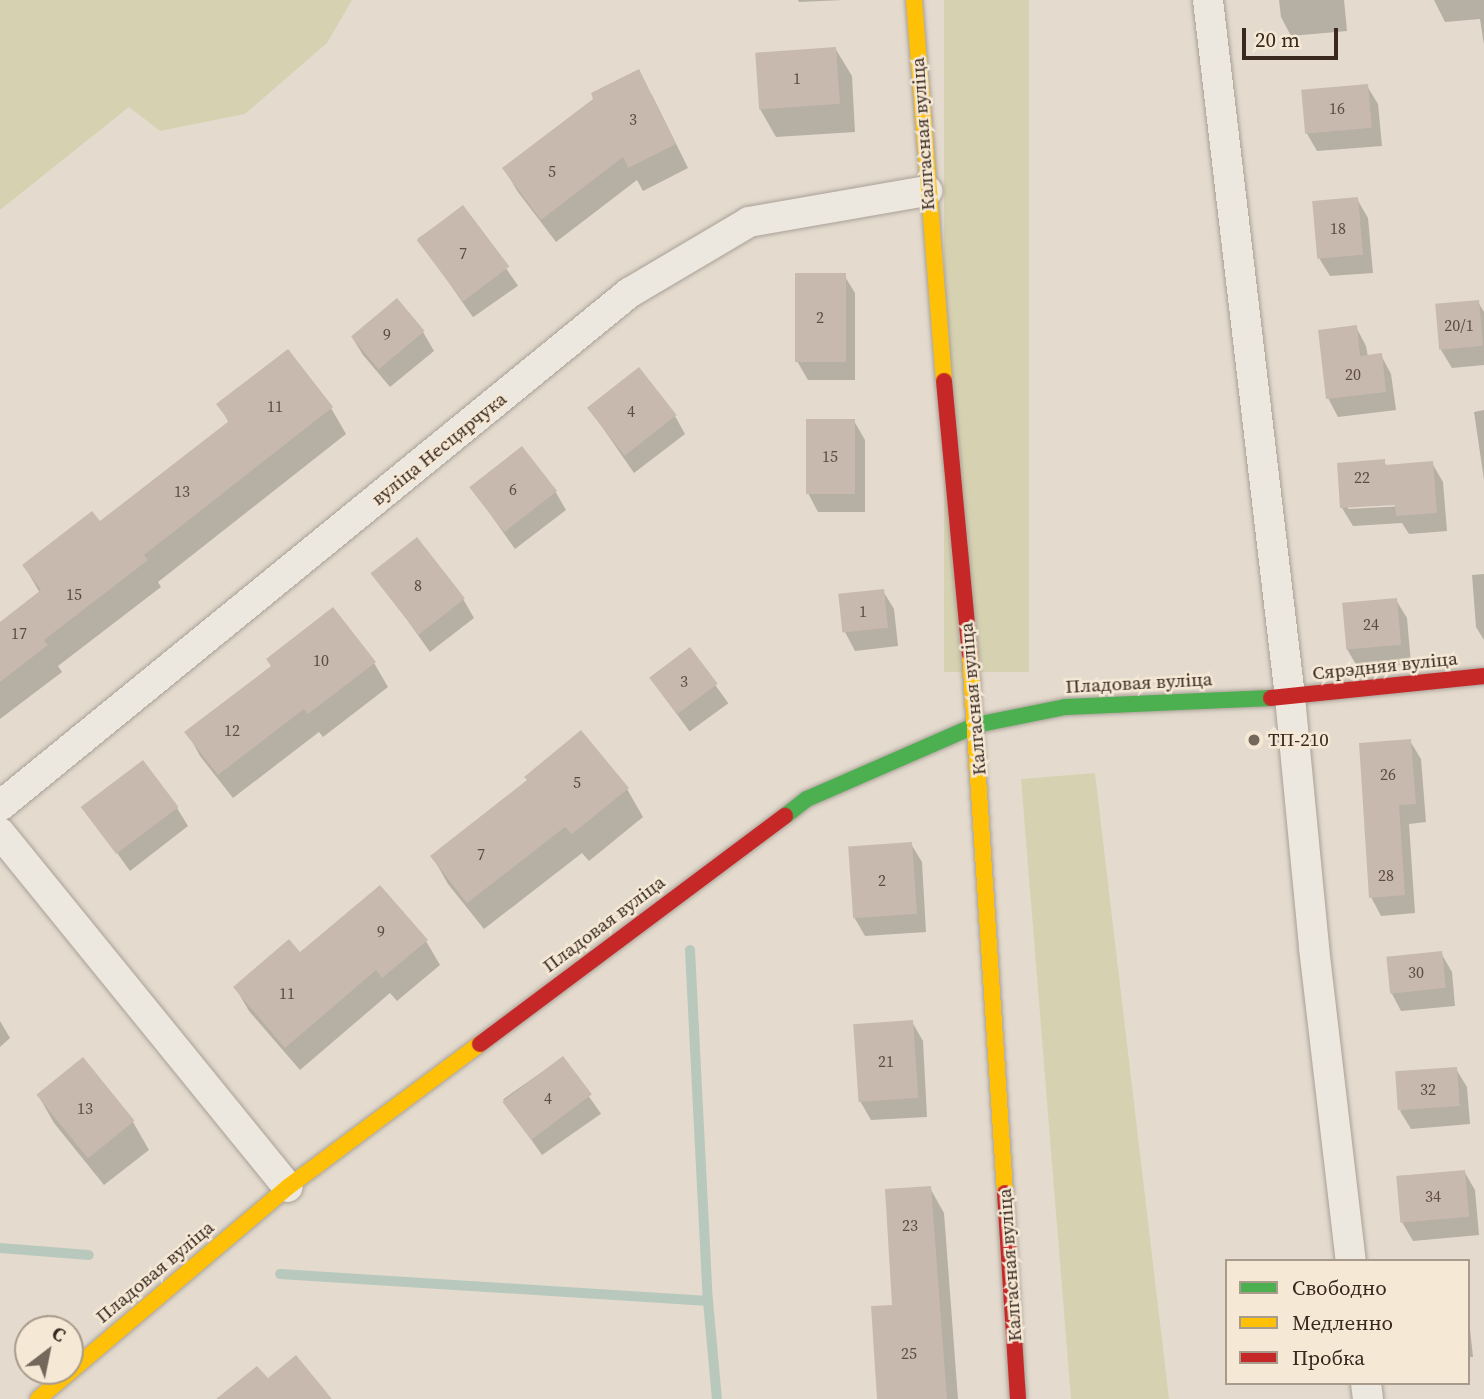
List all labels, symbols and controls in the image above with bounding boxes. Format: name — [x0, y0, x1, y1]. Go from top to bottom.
scale bar — [1246, 14, 1342, 58]
text: 20 m — [1255, 25, 1300, 54]
street label: Калгасная вуліца — [906, 57, 940, 211]
house number: 1 — [793, 68, 801, 88]
house number: 16 — [1329, 98, 1345, 118]
house number: 3 — [629, 109, 637, 129]
house number: 5 — [548, 161, 556, 181]
house number: 18 — [1330, 218, 1346, 238]
house number: 7 — [459, 243, 467, 263]
house number: 2 — [816, 307, 824, 327]
house number: 20/1 — [1444, 315, 1474, 335]
house number: 9 — [383, 324, 391, 344]
house number: 20 — [1345, 364, 1361, 384]
street label: вуліца Несцярчука — [367, 388, 511, 510]
house number: 11 — [267, 396, 283, 416]
house number: 4 — [627, 401, 635, 421]
house number: 15 — [822, 446, 838, 466]
house number: 22 — [1354, 467, 1370, 487]
house number: 6 — [509, 479, 517, 499]
house number: 13 — [174, 481, 190, 501]
house number: 8 — [414, 575, 422, 595]
house number: 15 — [66, 584, 82, 604]
house number: 1 — [859, 601, 867, 621]
house number: 24 — [1363, 614, 1379, 634]
street label: Калгасная вуліца — [955, 622, 991, 776]
house number: 17 — [11, 623, 27, 643]
street label: Сярэдняя вуліца — [1311, 647, 1459, 685]
house number: 10 — [313, 650, 329, 670]
street label: Пладовая вуліца — [1065, 668, 1213, 698]
house number: 3 — [680, 671, 688, 691]
house number: 12 — [224, 720, 240, 740]
place label: ТП-210 — [1268, 729, 1329, 751]
marker: ТП-210 — [1246, 732, 1262, 748]
house number: 26 — [1380, 764, 1396, 784]
house number: 5 — [573, 772, 581, 792]
house number: 7 — [477, 844, 485, 864]
house number: 28 — [1378, 865, 1394, 885]
house number: 2 — [878, 870, 886, 890]
street label: Пладовая вуліца — [538, 871, 670, 977]
house number: 9 — [377, 921, 385, 941]
house number: 30 — [1408, 962, 1424, 982]
house number: 11 — [279, 983, 295, 1003]
house number: 21 — [878, 1051, 894, 1071]
house number: 32 — [1420, 1079, 1436, 1099]
house number: 4 — [544, 1088, 552, 1108]
house number: 13 — [77, 1098, 93, 1118]
house number: 34 — [1425, 1186, 1441, 1206]
street label: Калгасная вуліца — [993, 1188, 1027, 1342]
house number: 23 — [902, 1215, 918, 1235]
street label: Пладовая вуліца — [91, 1216, 219, 1328]
legend — [1225, 1259, 1470, 1385]
text: Свободно — [1292, 1273, 1387, 1302]
text: Медленно — [1292, 1308, 1393, 1337]
north arrow — [14, 1315, 84, 1385]
text: С — [47, 1320, 71, 1348]
house number: 25 — [901, 1343, 917, 1363]
text: Пробка — [1292, 1343, 1365, 1372]

